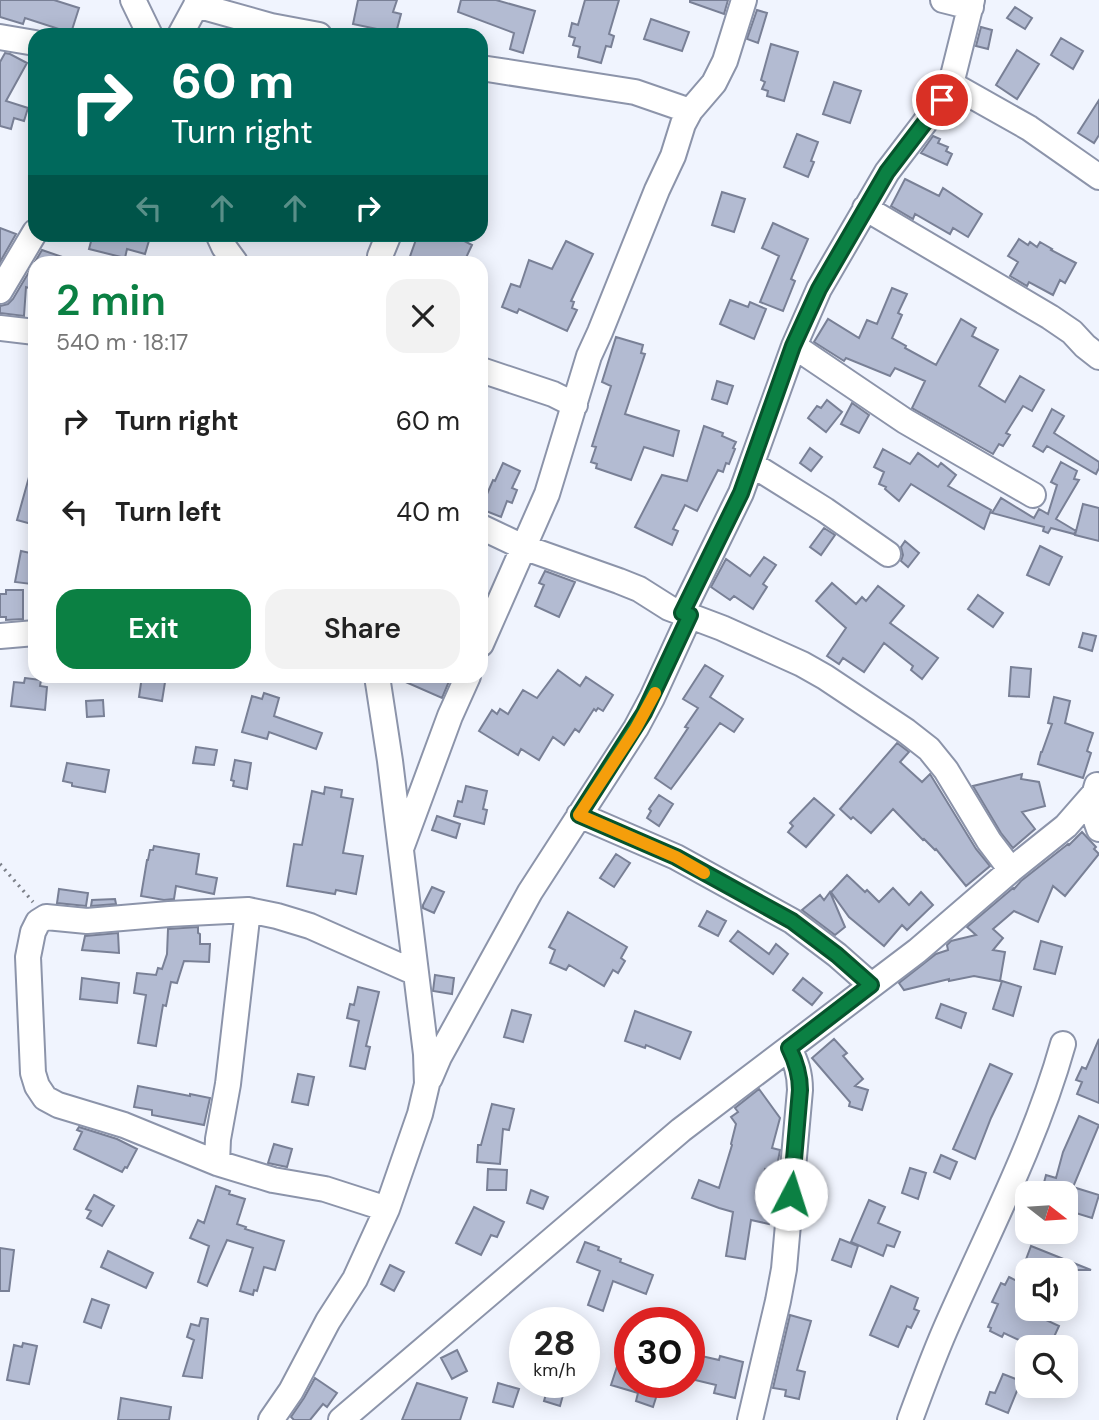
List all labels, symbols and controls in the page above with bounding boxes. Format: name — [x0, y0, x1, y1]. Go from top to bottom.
text: 60 m — [171, 49, 294, 113]
icon: right — [56, 56, 147, 147]
pin — [912, 70, 972, 130]
icon: arrive — [923, 81, 961, 119]
text: Turn right — [171, 111, 313, 153]
icon: left — [130, 189, 168, 227]
icon: ahead — [203, 189, 241, 227]
icon: ahead — [276, 189, 314, 227]
icon: right — [349, 189, 387, 227]
text: 2 min — [56, 273, 166, 328]
button: close — [386, 279, 460, 353]
text: 540 m · 18:17 — [56, 327, 188, 357]
icon: right — [56, 402, 94, 440]
text: Turn right — [115, 404, 239, 438]
text: 60 m — [396, 404, 460, 438]
icon: left — [56, 493, 94, 531]
text: Turn left — [115, 495, 222, 529]
text: 40 m — [396, 495, 460, 529]
button: Exit — [56, 589, 251, 669]
button: Share — [265, 589, 460, 669]
position arrow — [754, 1157, 828, 1231]
north arrow — [1015, 1181, 1078, 1244]
map controls — [1015, 1181, 1078, 1398]
button: sound — [1015, 1258, 1078, 1321]
speed limit sign: 30 — [614, 1307, 705, 1398]
text: 28 — [533, 1320, 576, 1366]
button: search — [1015, 1335, 1078, 1398]
text: km/h — [533, 1358, 576, 1382]

